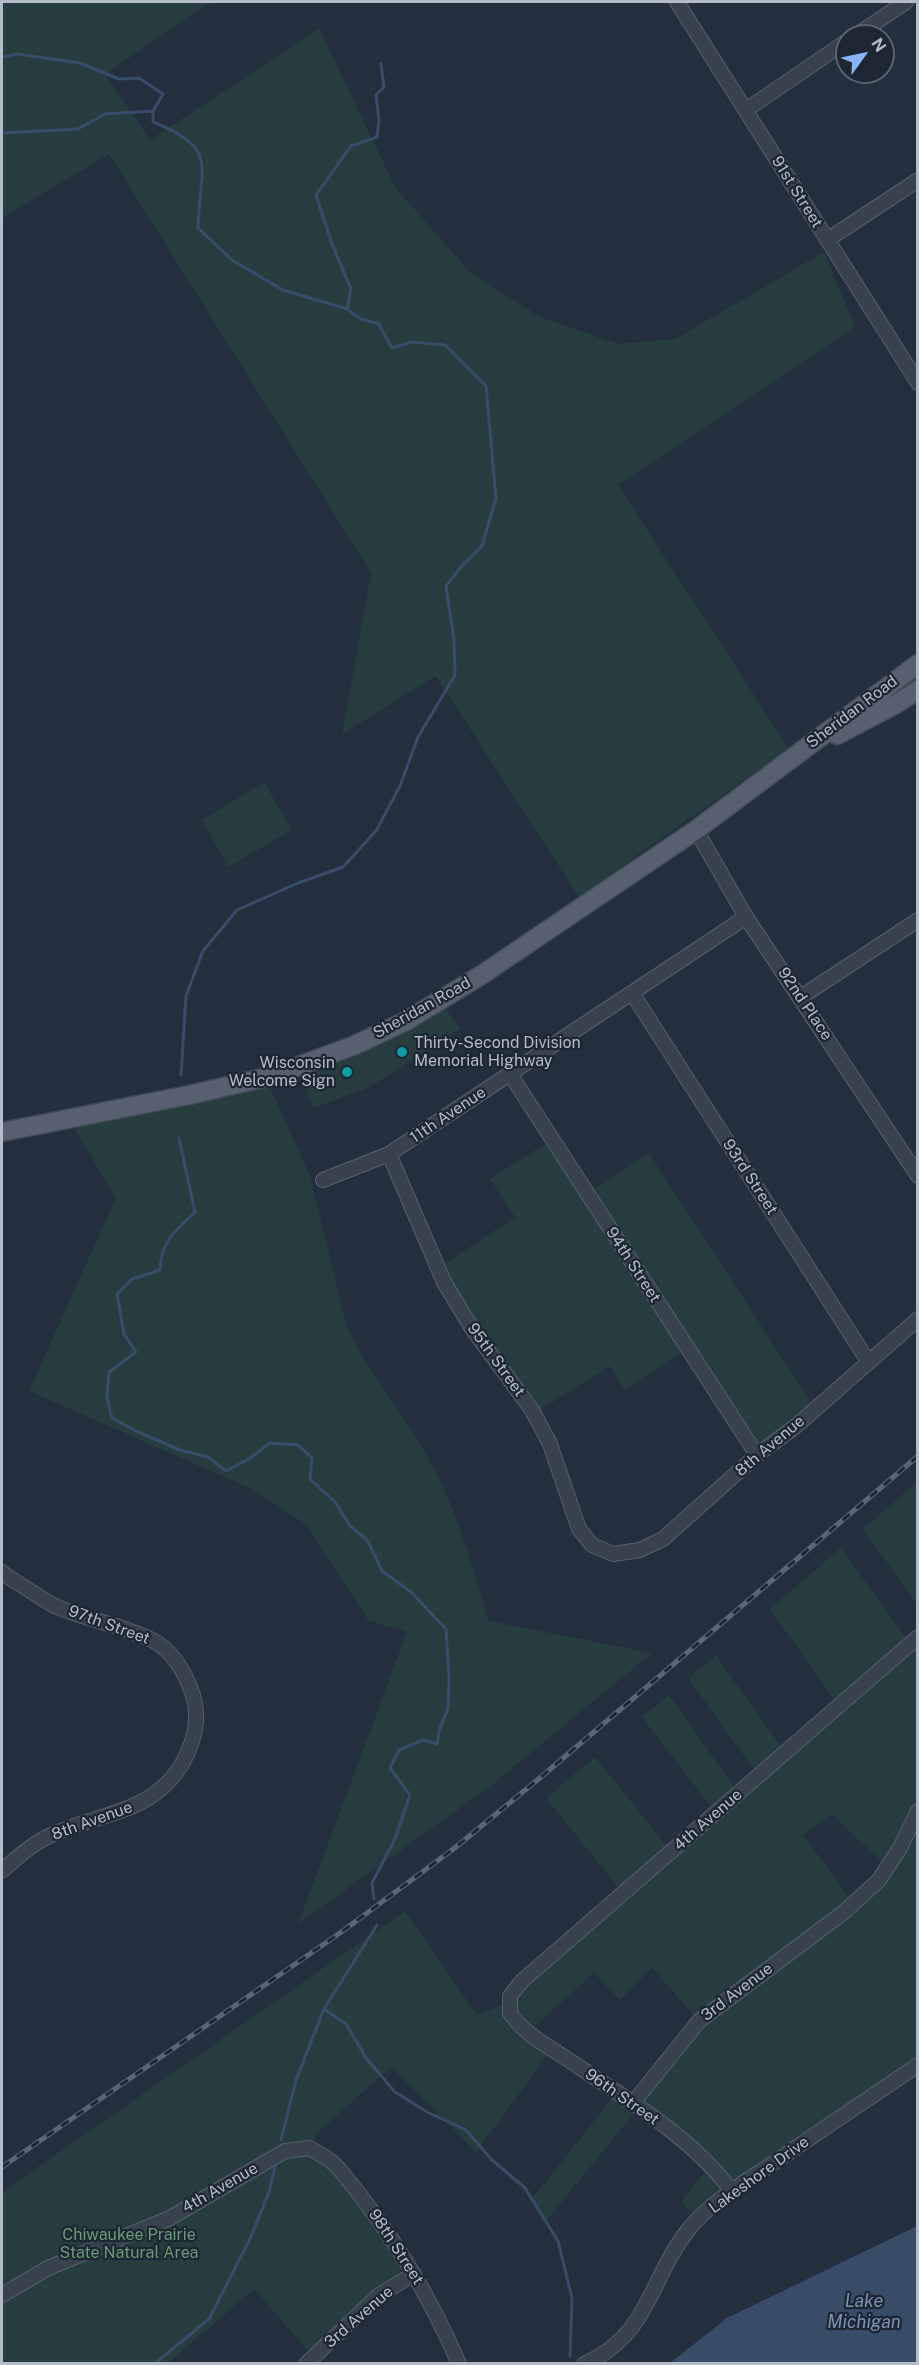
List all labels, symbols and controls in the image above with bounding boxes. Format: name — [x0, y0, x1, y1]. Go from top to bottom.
north arrow — [835, 24, 895, 84]
text: N — [867, 35, 890, 55]
street label: 91st Street — [767, 152, 827, 232]
street label: Sheridan Road — [803, 672, 901, 752]
street label: 92nd Place — [774, 964, 836, 1044]
street label: Sheridan Road — [370, 973, 474, 1043]
place label: Thirty-Second Division Memorial Highway — [414, 1033, 581, 1071]
marker: Thirty-Second Division Memorial Highway — [395, 1045, 409, 1059]
place label: Wisconsin Welcome Sign — [229, 1053, 335, 1091]
marker: Wisconsin Welcome Sign — [340, 1065, 354, 1079]
street label: 11th Avenue — [406, 1083, 490, 1147]
street label: 93rd Street — [718, 1136, 782, 1218]
street label: 94th Street — [602, 1224, 664, 1306]
street label: 95th Street — [463, 1319, 529, 1401]
street label: 8th Avenue — [731, 1411, 809, 1481]
street label: 97th Street — [66, 1601, 152, 1649]
street label: 4th Avenue — [670, 1785, 746, 1855]
street label: 8th Avenue — [49, 1798, 135, 1844]
street label: 3rd Avenue — [697, 1959, 777, 2025]
street label: 96th Street — [581, 2064, 663, 2130]
street label: Lakeshore Drive — [705, 2132, 813, 2218]
street label: 4th Avenue — [179, 2159, 261, 2217]
street label: 98th Street — [364, 2206, 428, 2288]
park label: Chiwaukee Prairie State Natural Area — [60, 2225, 198, 2263]
street label: 3rd Avenue — [321, 2282, 397, 2352]
water label: Lake Michigan — [827, 2290, 901, 2332]

